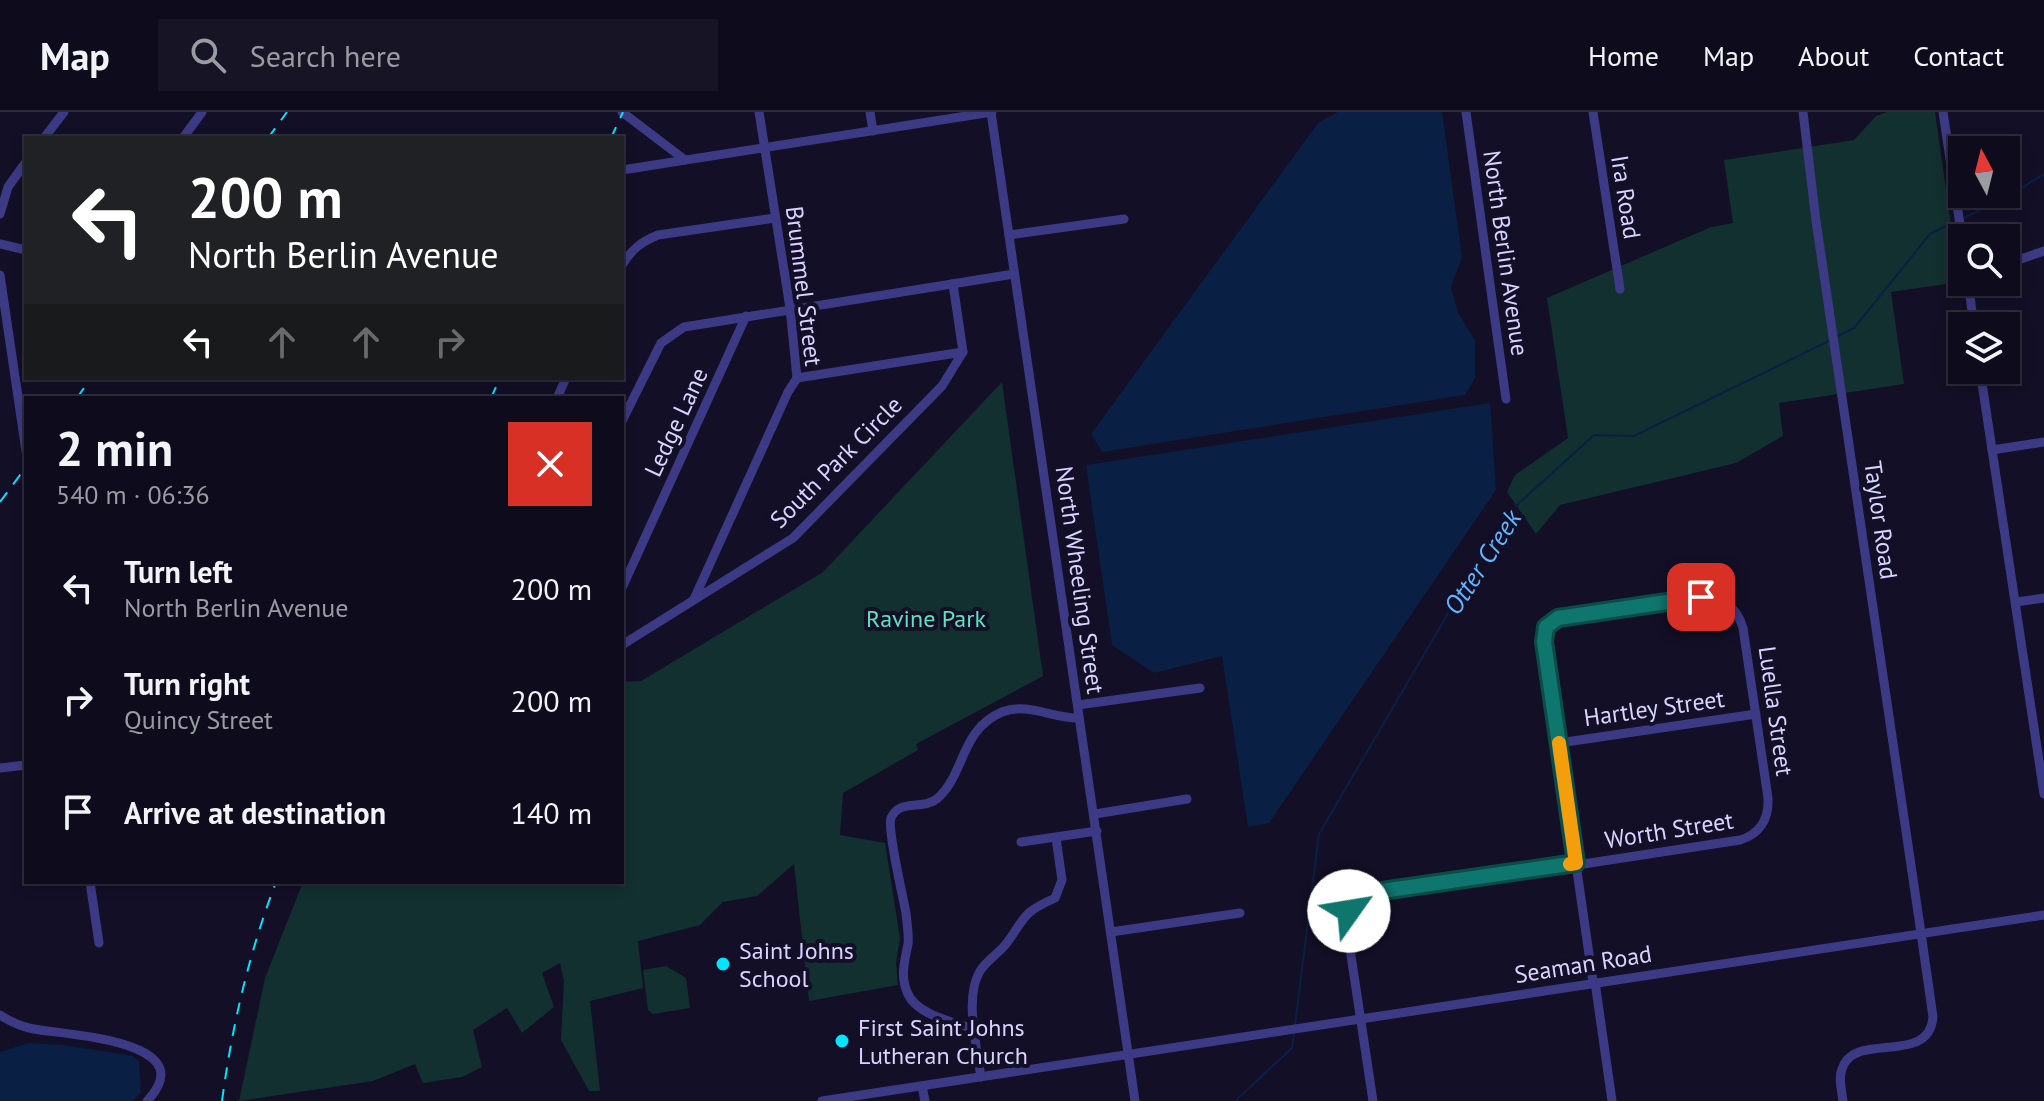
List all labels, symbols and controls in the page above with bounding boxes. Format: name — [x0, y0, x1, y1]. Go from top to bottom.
search box — [158, 19, 718, 91]
text: Map — [40, 31, 110, 80]
icon: search — [186, 33, 230, 77]
text: Search here — [250, 36, 401, 75]
text: Home — [1588, 37, 1659, 74]
text: Map — [1703, 37, 1754, 74]
text: About — [1798, 37, 1869, 74]
text: Contact — [1913, 37, 2004, 74]
north arrow — [1948, 136, 2020, 208]
map controls — [1948, 136, 2020, 384]
street label: North Berlin Avenue — [1476, 148, 1536, 358]
street label: Ira Road — [1604, 153, 1648, 241]
text: 200 m — [188, 161, 343, 233]
icon: left — [56, 168, 160, 272]
street label: Brummel Street — [779, 204, 829, 368]
button: search — [1948, 224, 2020, 296]
text: North Berlin Avenue — [188, 231, 499, 278]
button: layers — [1948, 312, 2020, 384]
icon: left — [176, 320, 220, 364]
icon: ahead — [260, 320, 304, 364]
icon: ahead — [344, 320, 388, 364]
icon: right — [428, 320, 472, 364]
street label: Ledge Lane — [637, 363, 715, 481]
street label: South Park Circle — [763, 389, 909, 535]
text: 2 min — [56, 417, 173, 479]
button: close — [508, 422, 592, 506]
street label: Taylor Road — [1857, 459, 1905, 581]
street label: North Wheeling Street — [1049, 464, 1111, 696]
text: 540 m · 06:36 — [56, 478, 210, 511]
water label: Otter Creek — [1436, 502, 1529, 621]
text: Turn left — [124, 552, 232, 591]
pin — [1667, 563, 1735, 631]
icon: left — [56, 566, 100, 610]
text: 200 m — [511, 569, 592, 608]
icon: arrive — [1679, 575, 1723, 619]
text: North Berlin Avenue — [124, 591, 348, 624]
park label: Ravine Park — [866, 603, 986, 634]
street label: Luella Street — [1752, 644, 1800, 778]
text: Turn right — [124, 664, 250, 703]
icon: right — [56, 678, 100, 722]
text: 200 m — [511, 681, 592, 720]
street label: Hartley Street — [1582, 683, 1726, 733]
text: Quincy Street — [124, 703, 273, 736]
icon: arrive — [56, 790, 100, 834]
text: Arrive at destination — [124, 793, 386, 832]
text: 140 m — [511, 793, 592, 832]
street label: Worth Street — [1603, 805, 1735, 855]
position arrow — [1307, 869, 1391, 953]
place label: Saint Johns School — [739, 935, 854, 994]
street label: Seaman Road — [1512, 938, 1654, 990]
marker: Saint Johns School — [714, 955, 732, 973]
place label: First Saint Johns Lutheran Church — [858, 1012, 1028, 1071]
marker: First Saint Johns Lutheran Church — [833, 1032, 851, 1050]

